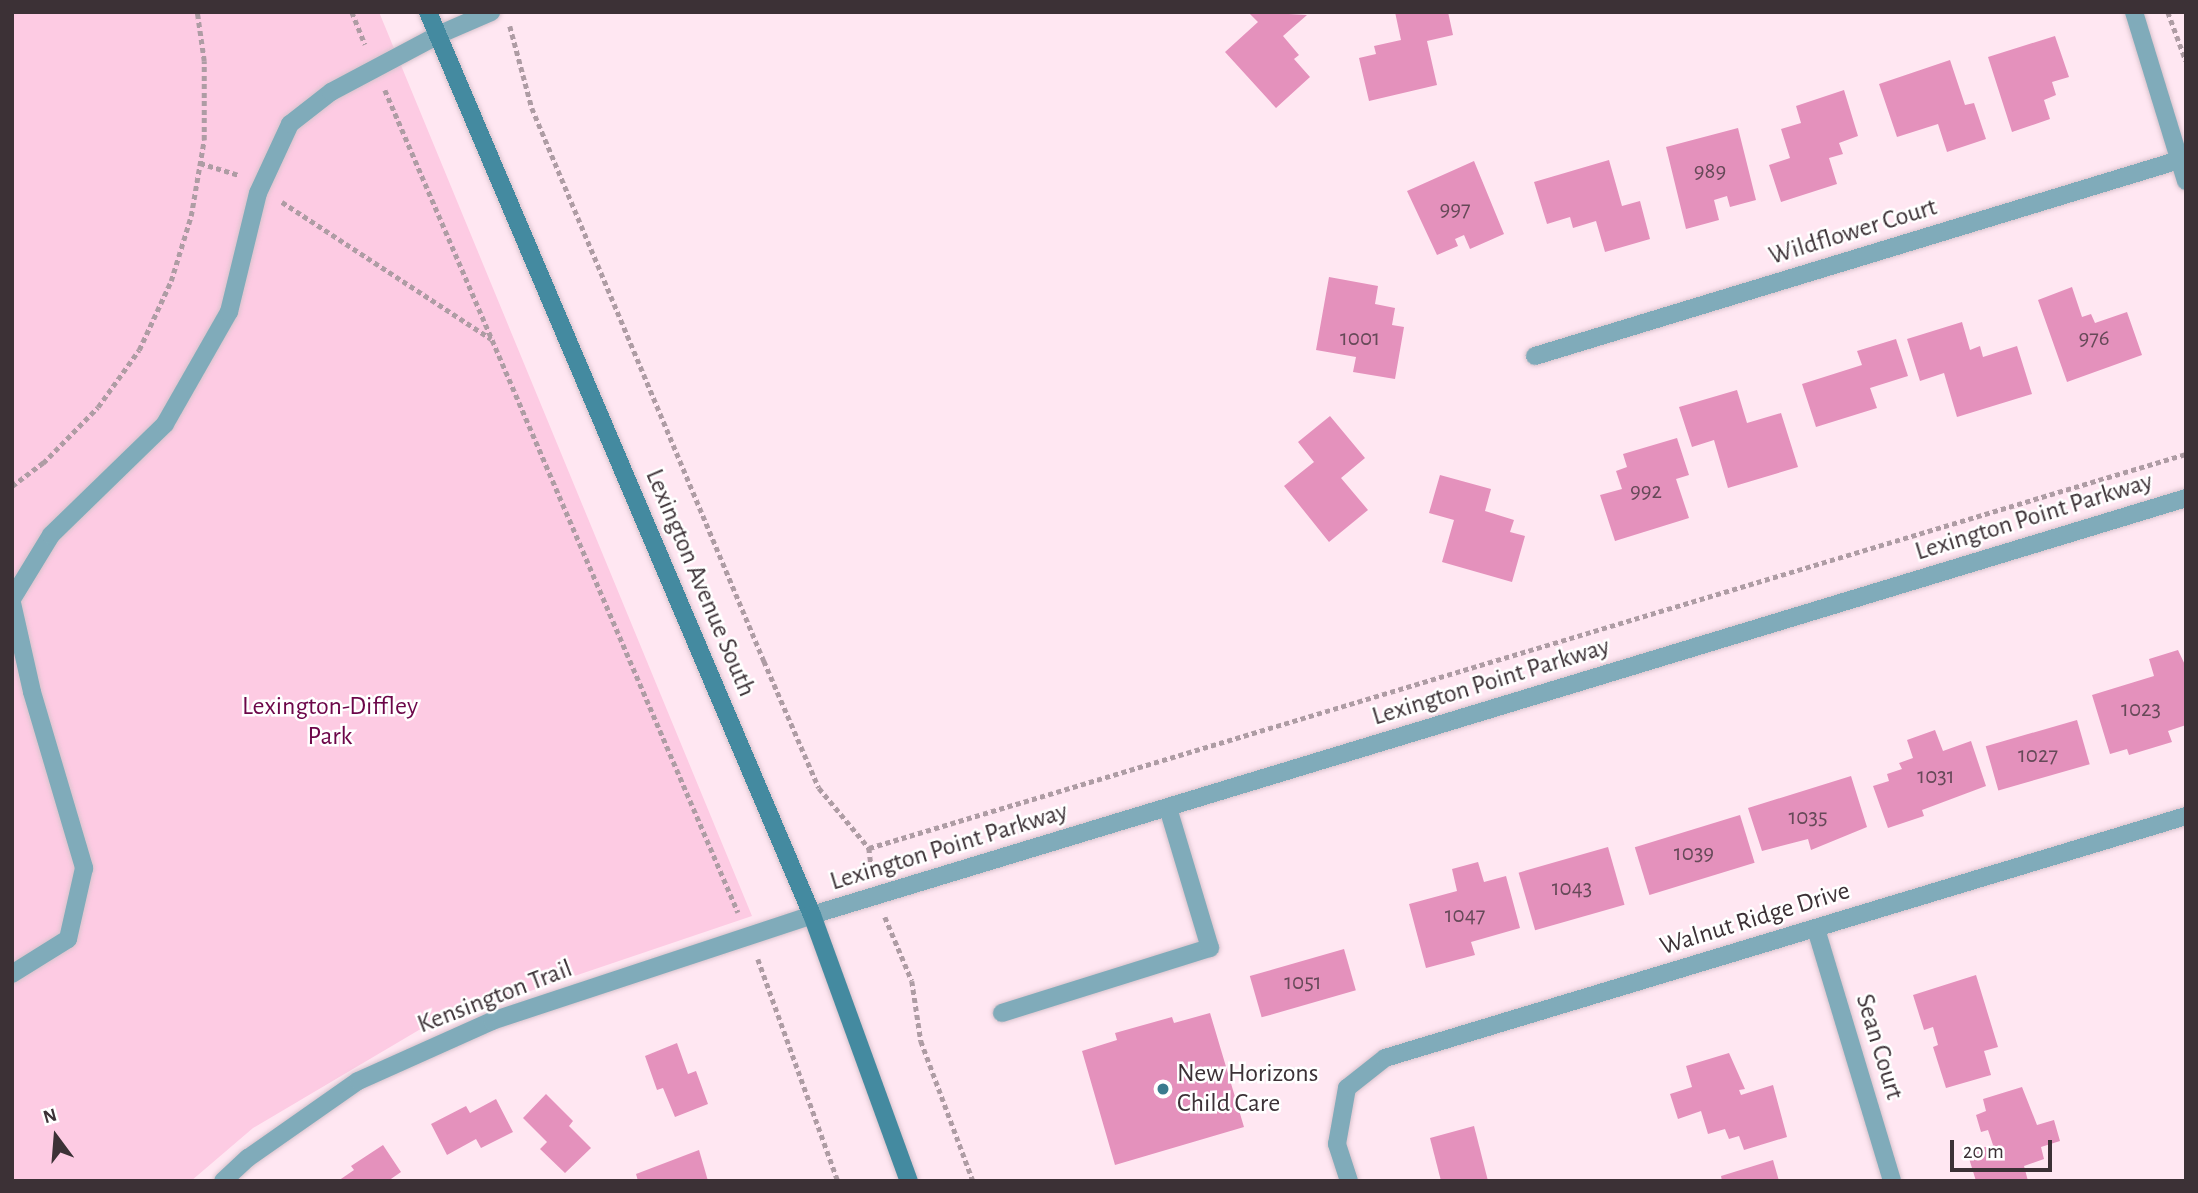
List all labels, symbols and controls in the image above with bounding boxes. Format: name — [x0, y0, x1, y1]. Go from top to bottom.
house number: 989 — [1694, 158, 1726, 186]
street label: Wildflower Court — [1765, 192, 1941, 272]
house number: 997 — [1439, 196, 1471, 224]
house number: 1001 — [1340, 325, 1380, 353]
house number: 976 — [2078, 325, 2110, 353]
street label: Lexington Avenue South — [638, 465, 762, 701]
street label: Lexington Point Parkway — [1912, 466, 2156, 568]
house number: 992 — [1630, 478, 1662, 506]
street label: Lexington Point Parkway — [1369, 631, 1613, 733]
park label: Lexington-Diffley Park — [242, 691, 418, 752]
house number: 1023 — [2121, 696, 2161, 724]
house number: 1027 — [2018, 742, 2058, 770]
house number: 1031 — [1917, 763, 1955, 791]
street label: Lexington Point Parkway — [827, 796, 1071, 898]
house number: 1035 — [1788, 804, 1828, 832]
house number: 1039 — [1674, 840, 1714, 868]
house number: 1043 — [1552, 875, 1592, 903]
street label: Walnut Ridge Drive — [1656, 875, 1854, 963]
house number: 1047 — [1445, 902, 1485, 930]
street label: Kensington Trail — [413, 953, 577, 1041]
house number: 1051 — [1284, 969, 1322, 997]
street label: Sean Court — [1848, 990, 1910, 1104]
place label: New Horizons Child Care — [1177, 1058, 1318, 1120]
marker: New Horizons Child Care — [1155, 1081, 1171, 1097]
north arrow — [21, 1102, 91, 1172]
text: N — [41, 1105, 59, 1127]
scale bar — [1953, 1126, 2054, 1170]
text: 20 m — [1963, 1141, 2004, 1162]

